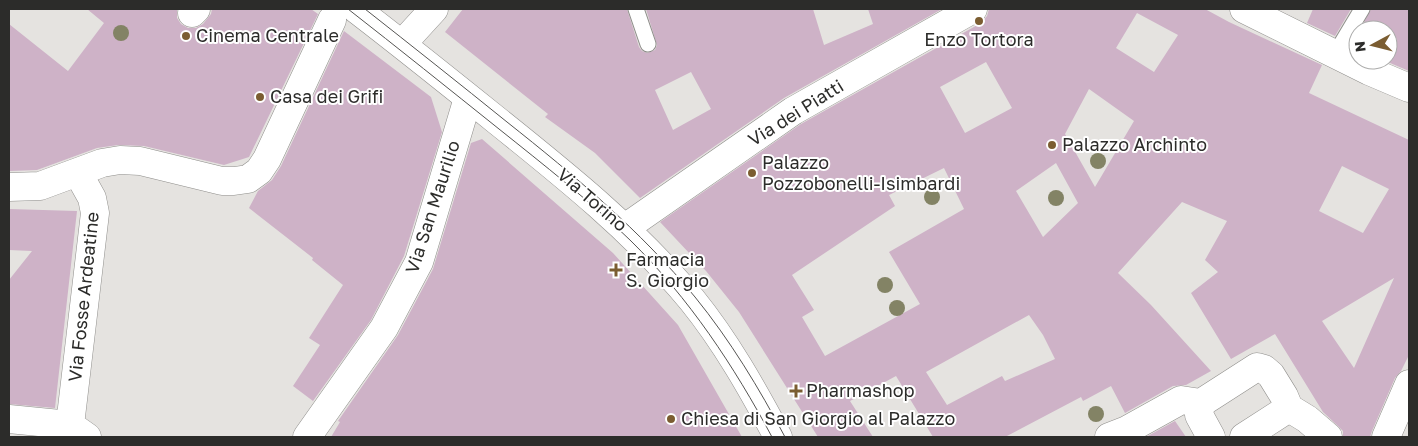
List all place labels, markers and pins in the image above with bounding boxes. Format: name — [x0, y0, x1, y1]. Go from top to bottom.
marker: Enzo Tortora — [973, 15, 985, 27]
place label: Cinema Centrale — [196, 24, 339, 46]
place label: Enzo Tortora — [924, 28, 1034, 50]
marker: Cinema Centrale — [180, 30, 192, 42]
place label: Casa dei Grifi — [270, 85, 383, 107]
marker: Casa dei Grifi — [254, 91, 266, 103]
place label: Palazzo Archinto — [1062, 133, 1207, 155]
marker: Palazzo Archinto — [1046, 139, 1058, 151]
place label: Palazzo Pozzobonelli-Isimbardi — [762, 151, 960, 194]
marker: Palazzo Pozzobonelli-Isimbardi — [746, 167, 758, 179]
place label: Farmacia S. Giorgio — [626, 248, 709, 291]
marker: Farmacia S. Giorgio — [610, 264, 622, 276]
place label: Pharmashop — [806, 379, 915, 401]
marker: Pharmashop — [790, 385, 802, 397]
place label: Chiesa di San Giorgio al Palazzo — [681, 407, 955, 429]
marker: Chiesa di San Giorgio al Palazzo — [665, 413, 677, 425]

